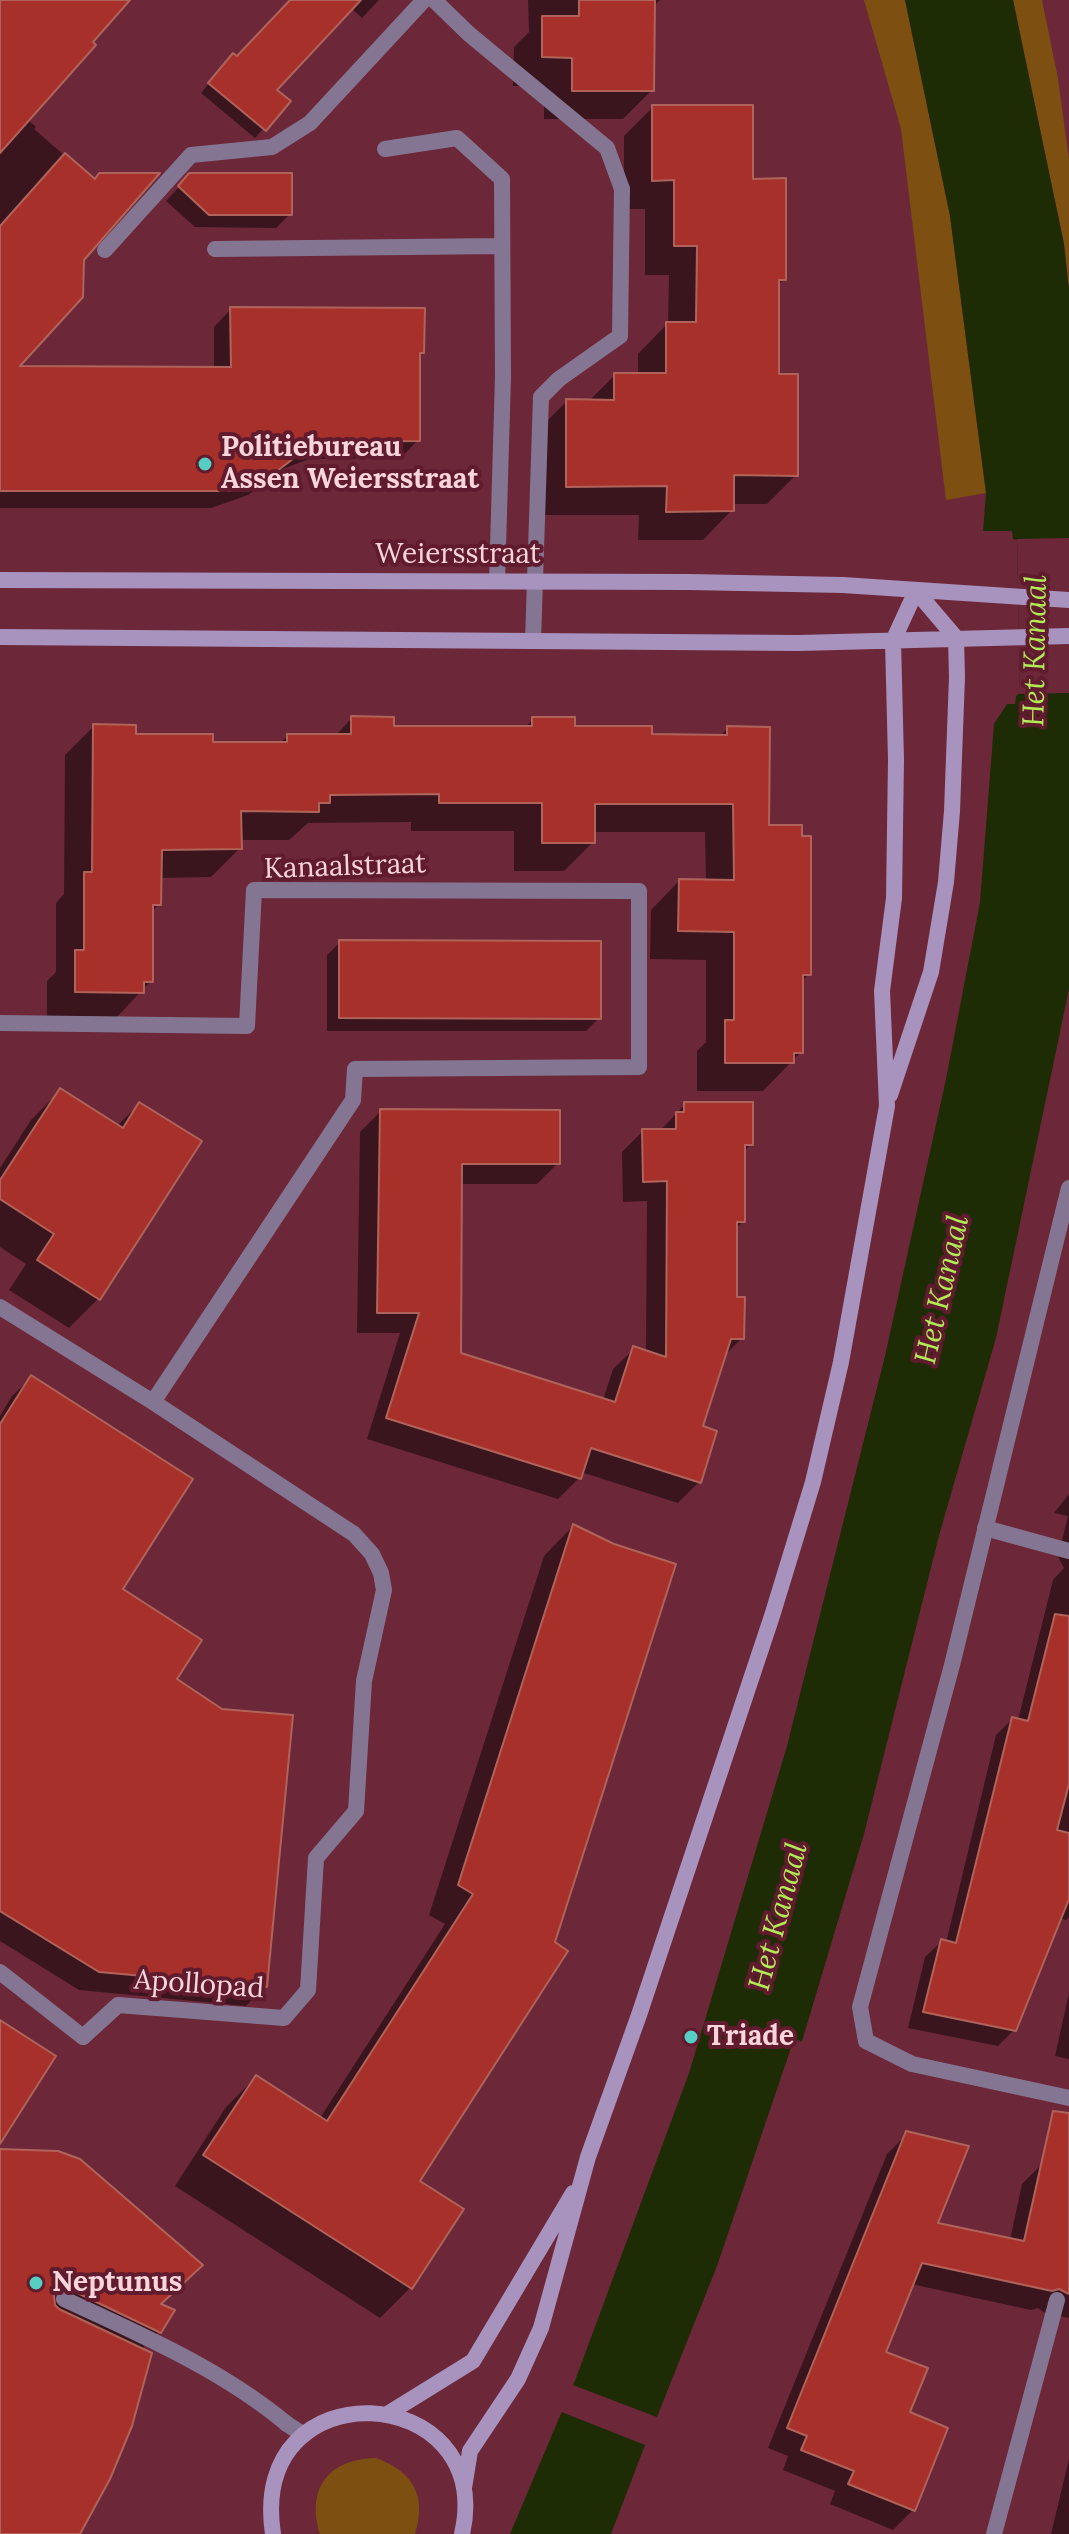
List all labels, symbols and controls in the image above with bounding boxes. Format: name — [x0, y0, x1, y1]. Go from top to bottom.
place label: Politiebureau Assen Weiersstraat — [221, 431, 479, 497]
marker: Politiebureau Assen Weiersstraat — [196, 455, 214, 473]
street label: Weiersstraat — [375, 538, 541, 572]
water label: Het Kanaal — [1017, 575, 1055, 727]
street label: Kanaalstraat — [263, 847, 427, 887]
water label: Het Kanaal — [908, 1212, 978, 1368]
water label: Het Kanaal — [742, 1839, 816, 1995]
street label: Apollopad — [133, 1964, 265, 2006]
place label: Triade — [707, 2020, 794, 2054]
marker: Triade — [682, 2028, 700, 2046]
place label: Neptunus — [52, 2266, 182, 2300]
marker: Neptunus — [27, 2274, 45, 2292]

